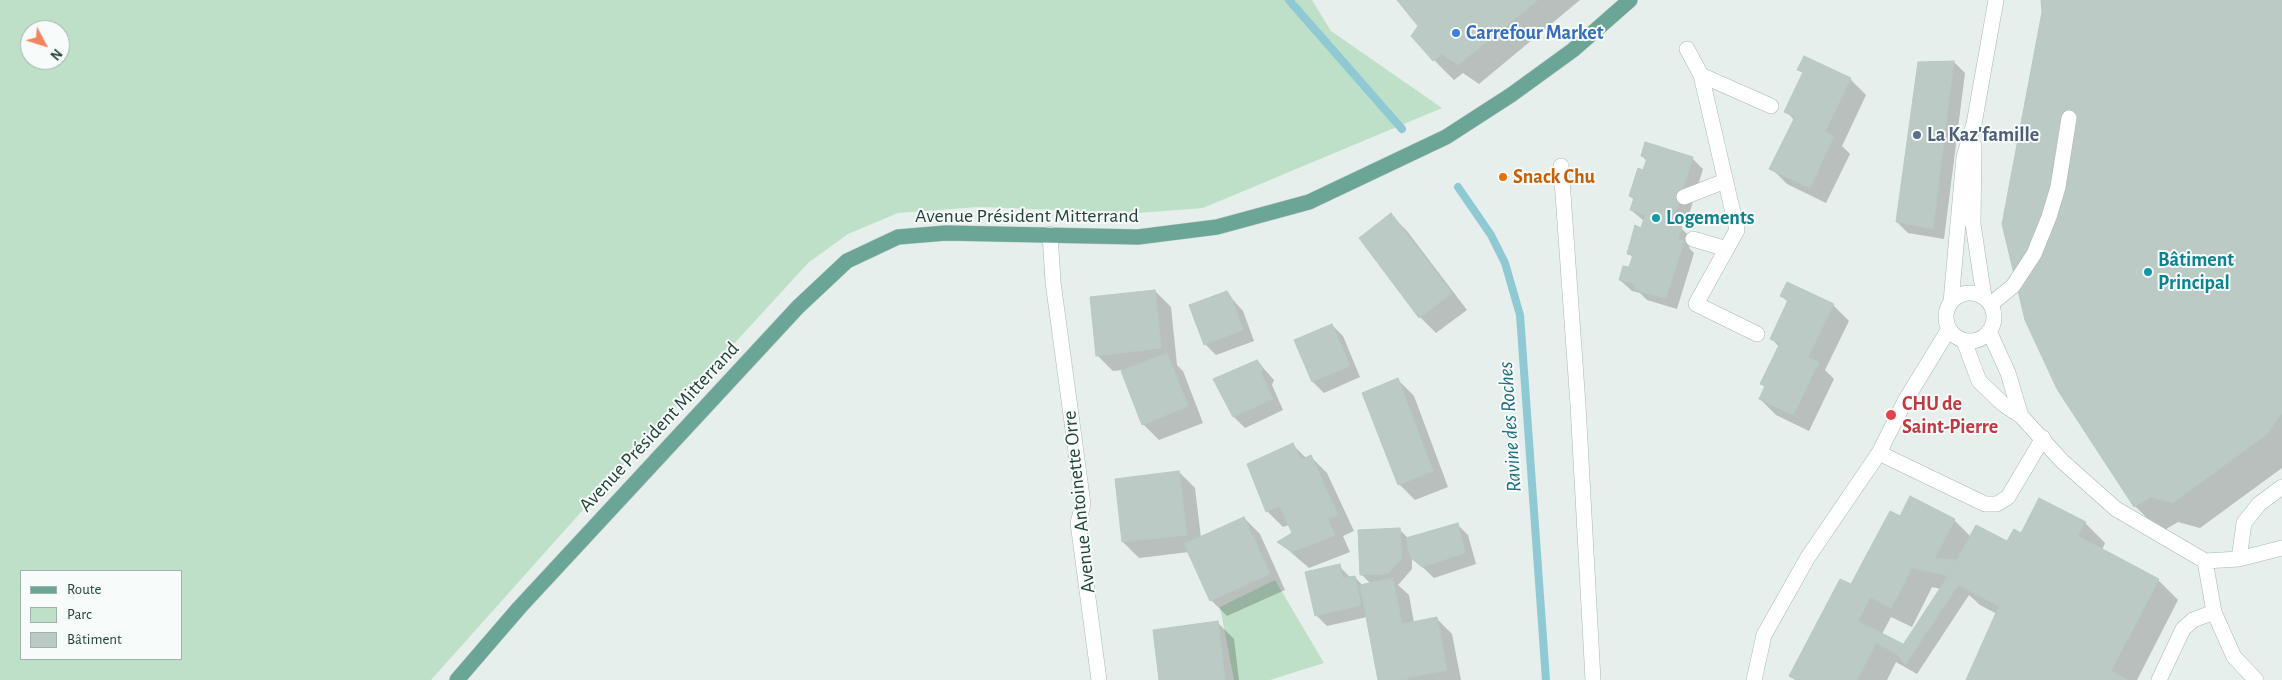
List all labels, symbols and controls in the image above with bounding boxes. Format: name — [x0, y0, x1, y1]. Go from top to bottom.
north arrow — [20, 20, 70, 70]
place label: Carrefour Market — [1466, 21, 1604, 45]
marker: Carrefour Market — [1450, 27, 1462, 39]
text: N — [47, 46, 64, 62]
place label: La Kaz'famille — [1927, 123, 2039, 147]
marker: La Kaz'famille — [1911, 129, 1923, 141]
place label: Snack Chu — [1513, 165, 1595, 189]
marker: Snack Chu — [1497, 171, 1509, 183]
street label: Avenue Président Mitterrand — [915, 204, 1139, 228]
place label: Logements — [1666, 206, 1754, 230]
marker: Logements — [1650, 212, 1662, 224]
place label: Bâtiment Principal — [2158, 248, 2234, 295]
marker: Bâtiment Principal — [2142, 266, 2154, 278]
street label: Avenue Président Mitterrand — [574, 337, 744, 517]
water label: Ravine des Roches — [1493, 361, 1527, 493]
place label: CHU de Saint-Pierre — [1902, 392, 1998, 439]
marker: CHU de Saint-Pierre — [1884, 408, 1898, 422]
street label: Avenue Antoinette Orre — [1057, 410, 1101, 594]
legend — [20, 570, 182, 660]
text: Route — [67, 582, 101, 597]
text: Parc — [67, 607, 92, 622]
text: Bâtiment — [67, 632, 122, 647]

